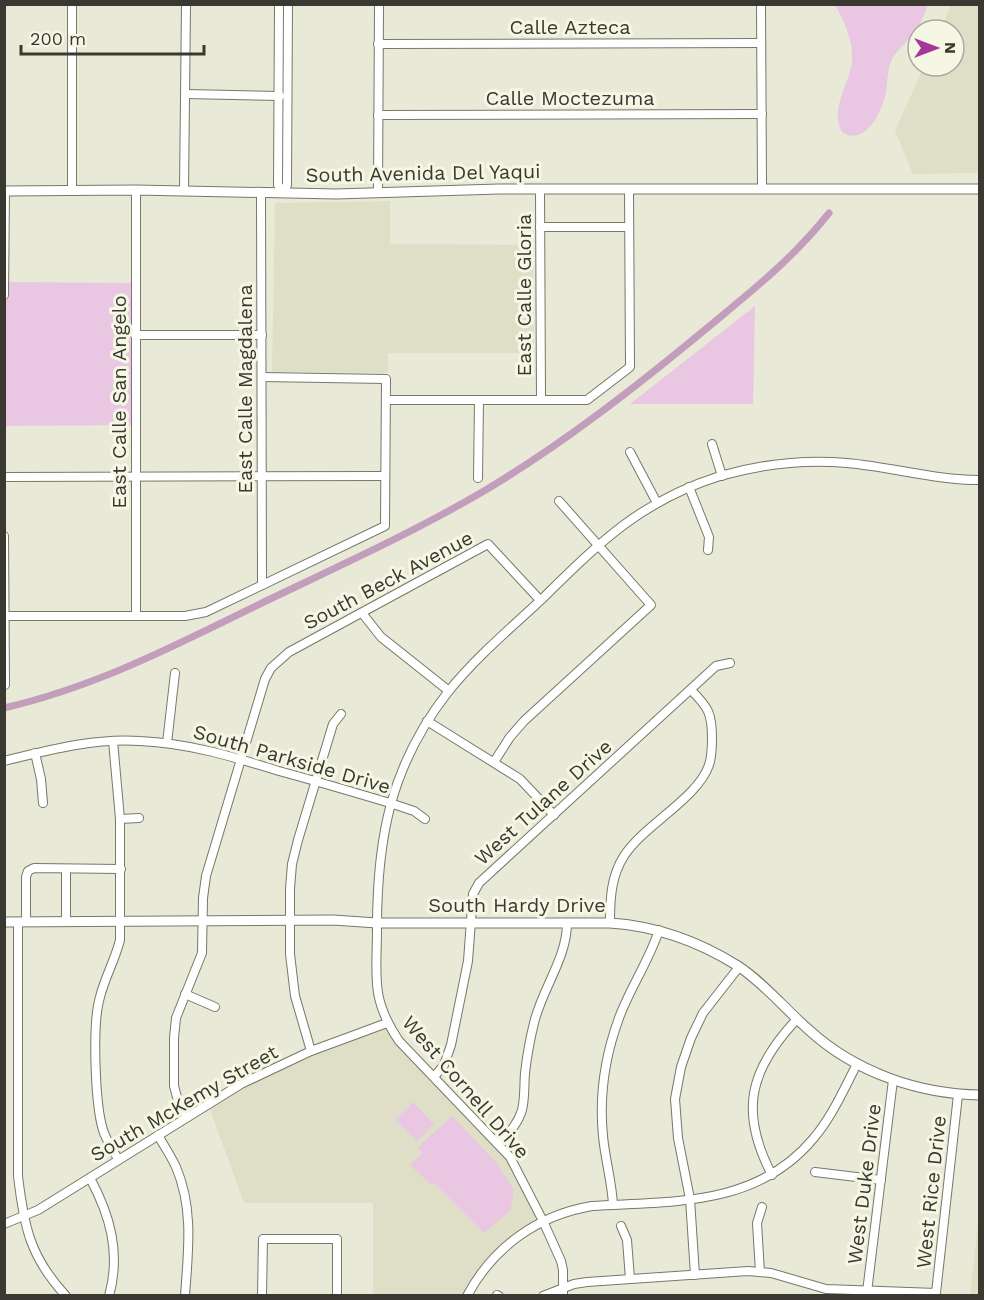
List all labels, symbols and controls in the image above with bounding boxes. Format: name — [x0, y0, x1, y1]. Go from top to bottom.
street label: Calle Azteca — [509, 15, 631, 39]
scale bar — [21, 18, 204, 56]
north arrow — [906, 18, 966, 78]
text: 200 m — [30, 28, 86, 49]
text: N — [941, 42, 960, 54]
street label: Calle Moctezuma — [485, 86, 655, 110]
street label: South Avenida Del Yaqui — [305, 159, 541, 187]
street label: East Calle Gloria — [512, 214, 536, 376]
street label: East Calle Magdalena — [233, 284, 257, 494]
street label: East Calle San Angelo — [107, 295, 131, 509]
street label: South Beck Avenue — [299, 525, 477, 635]
street label: South Parkside Drive — [191, 719, 393, 799]
street label: West Tulane Drive — [469, 734, 617, 870]
street label: South Hardy Drive — [428, 893, 606, 917]
street label: West Cornell Drive — [397, 1011, 535, 1163]
street label: South McKemy Street — [86, 1039, 282, 1166]
street label: West Duke Drive — [842, 1102, 886, 1266]
street label: West Rice Drive — [911, 1114, 951, 1270]

